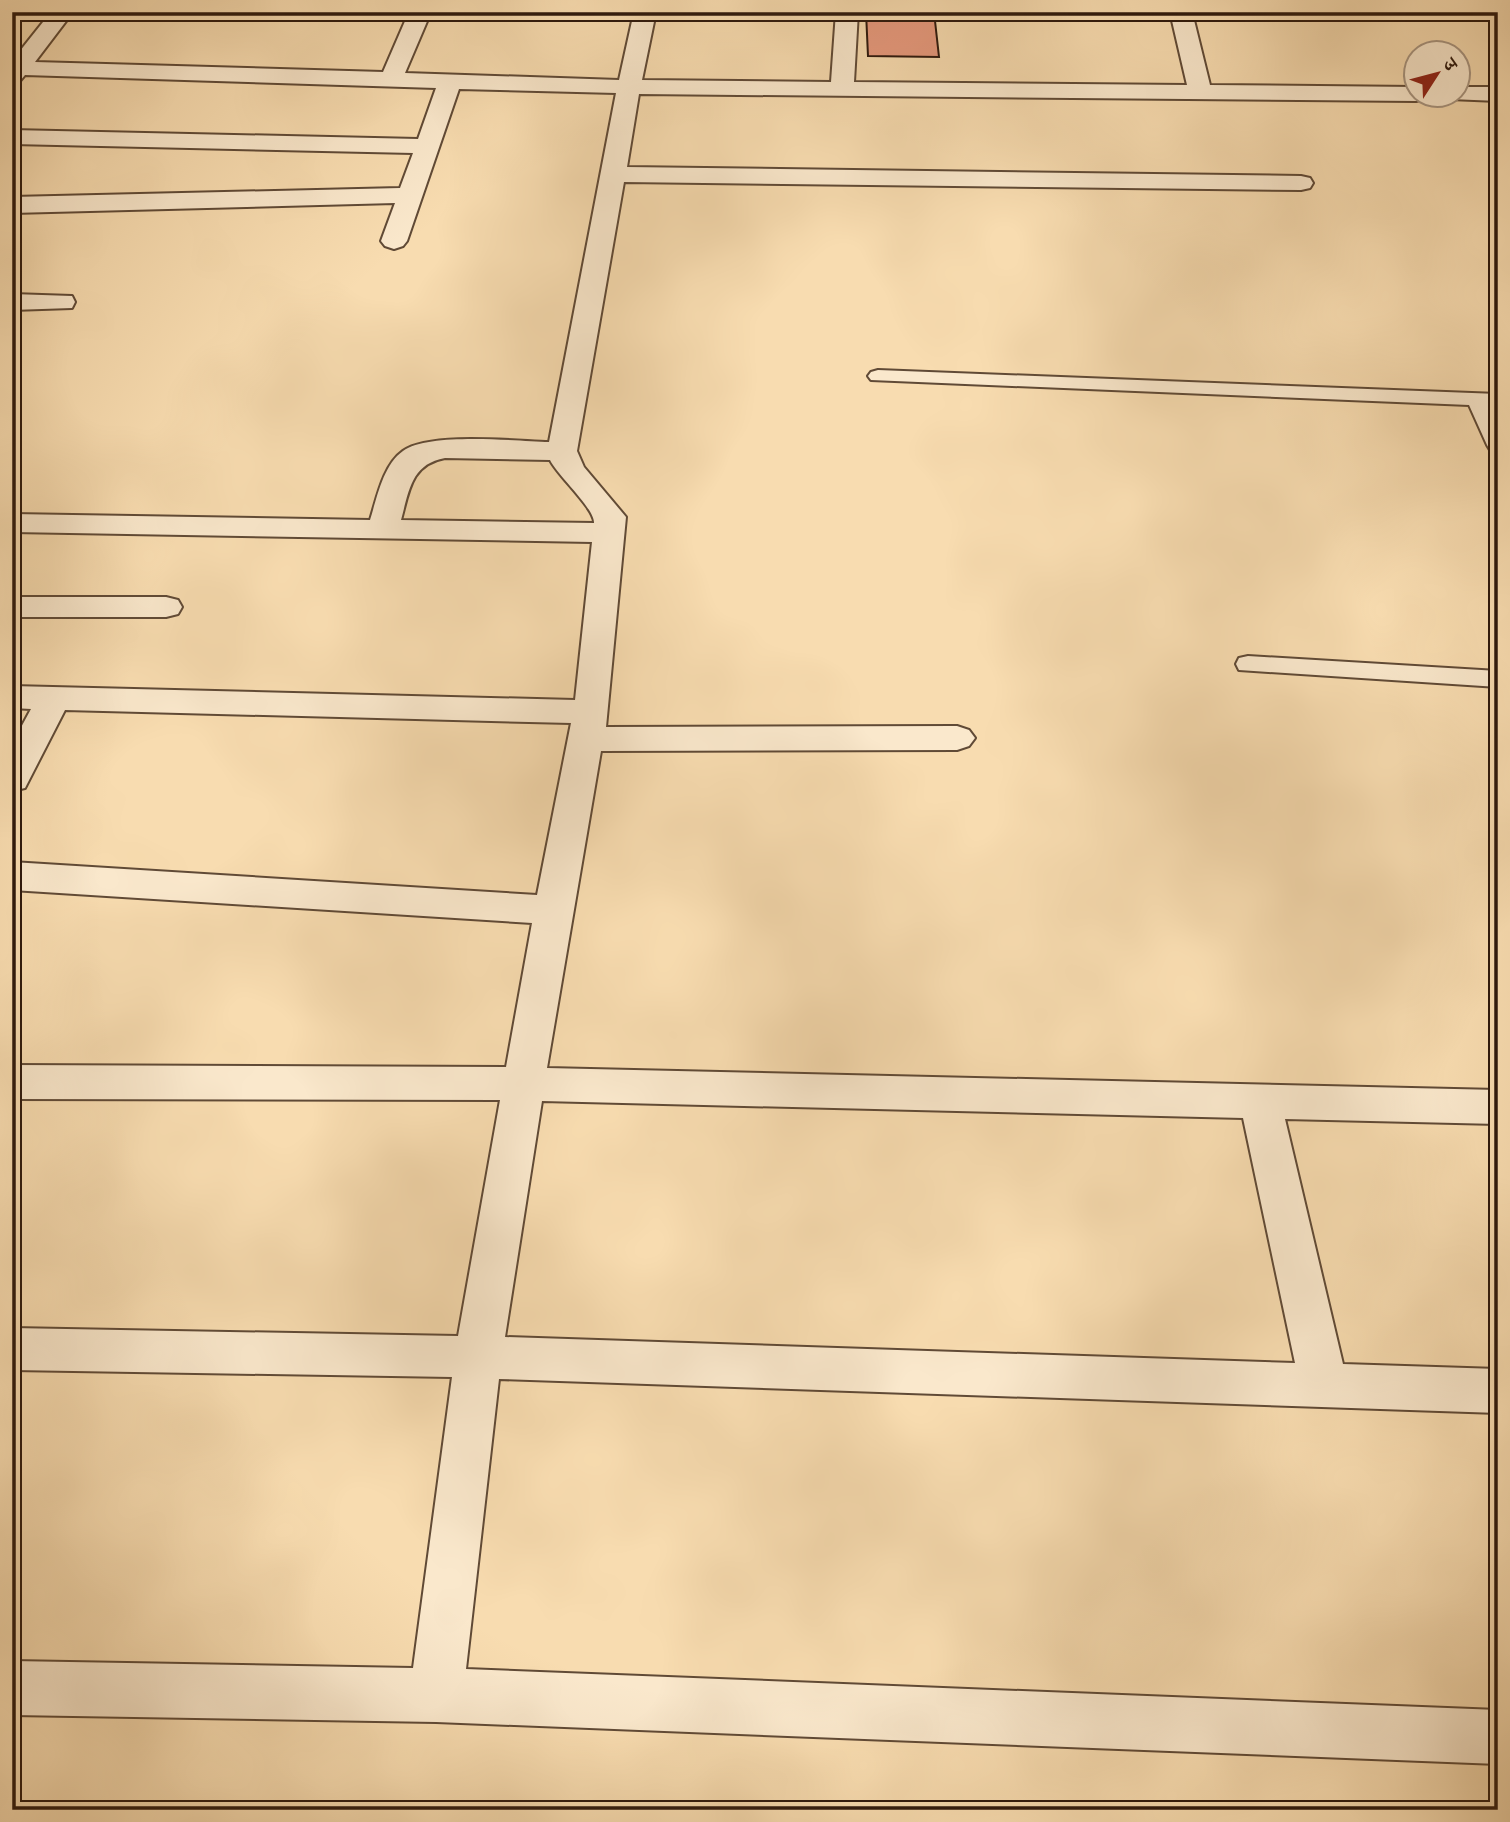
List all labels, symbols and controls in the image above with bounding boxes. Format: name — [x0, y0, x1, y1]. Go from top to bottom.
north arrow — [1402, 38, 1472, 108]
text: उ — [1434, 52, 1463, 78]

